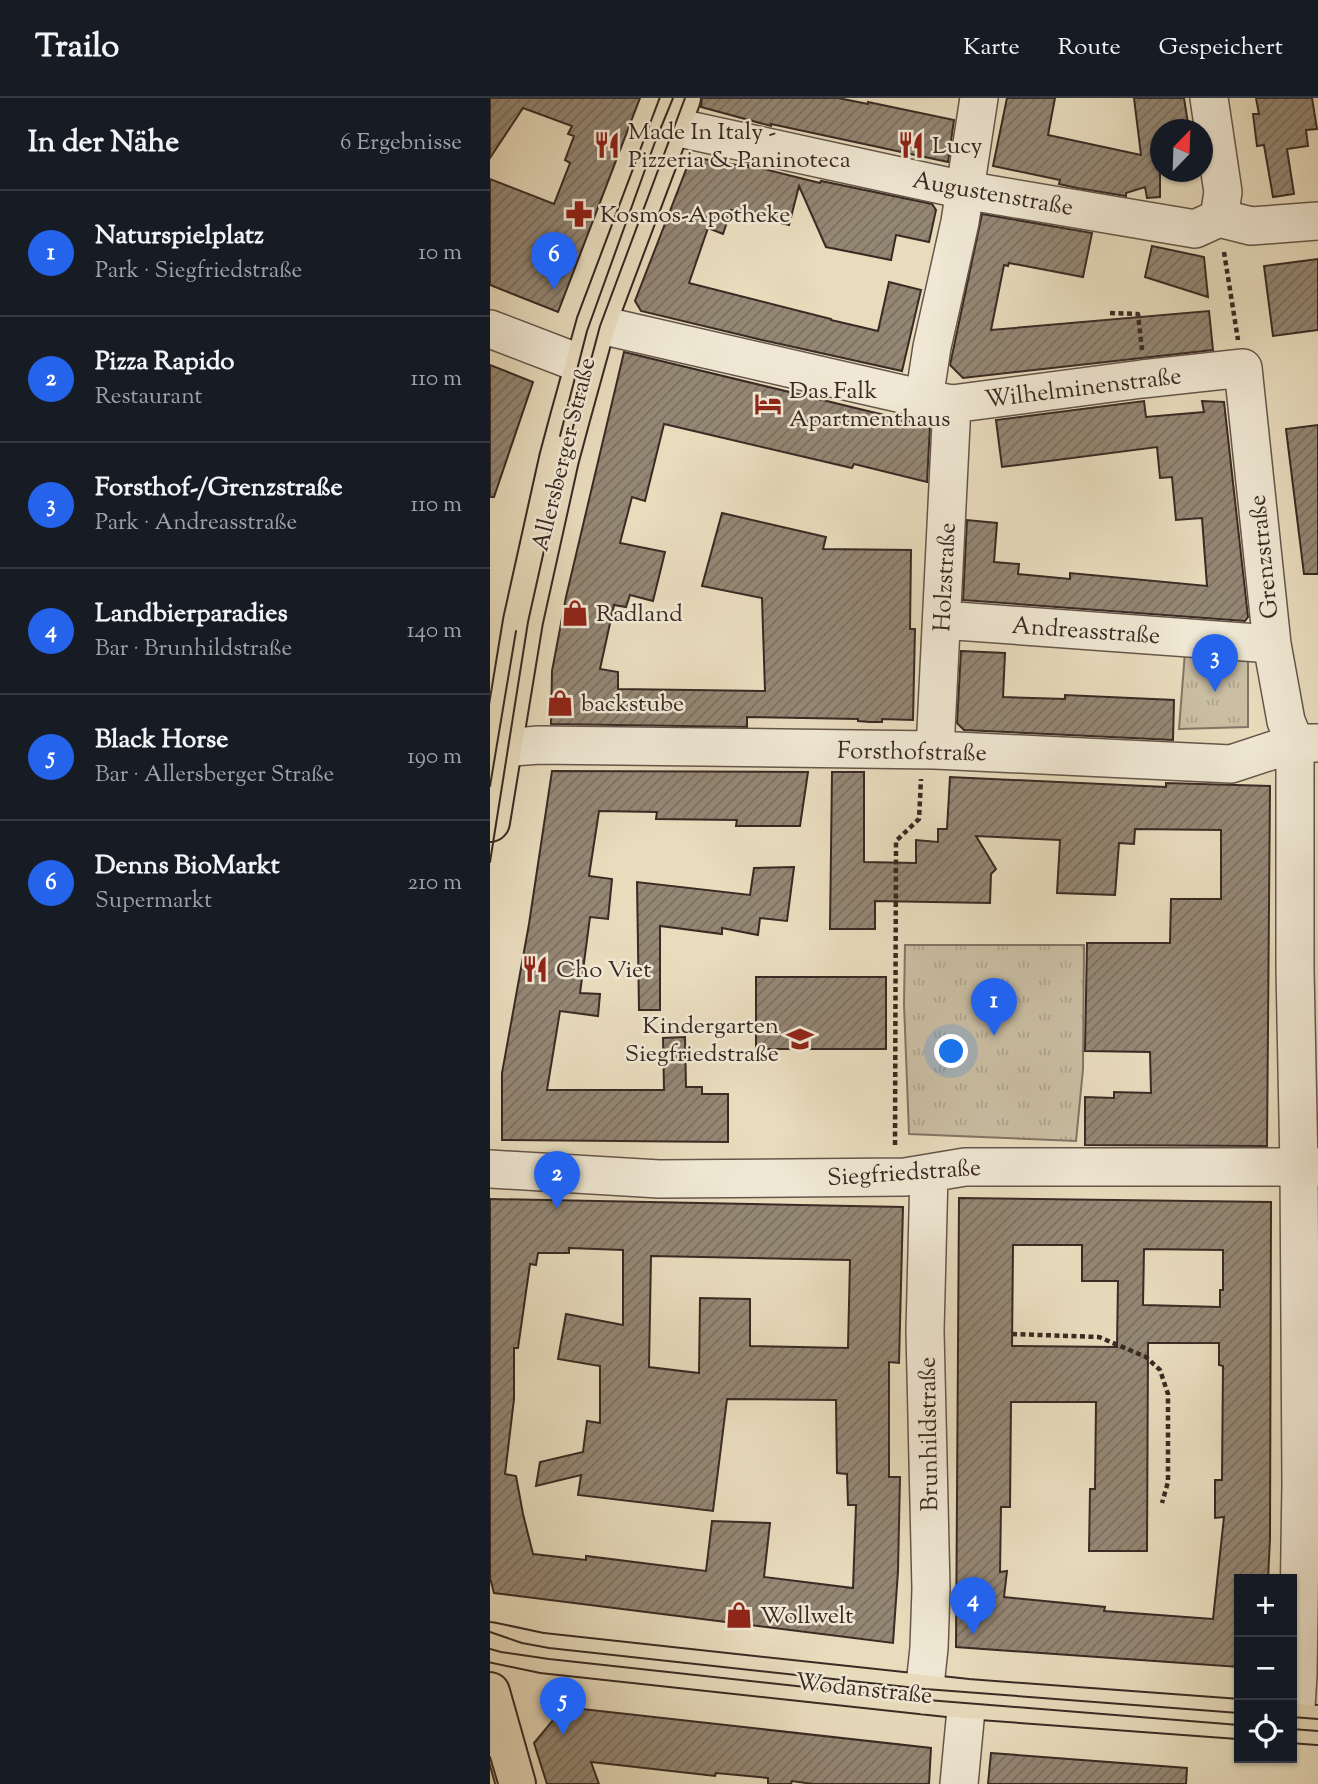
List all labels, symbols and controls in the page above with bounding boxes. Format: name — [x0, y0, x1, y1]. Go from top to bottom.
text: Trailo — [35, 24, 119, 72]
text: Karte — [963, 31, 1020, 65]
text: Route — [1058, 31, 1121, 65]
text: Gespeichert — [1159, 31, 1283, 65]
place label: Made In Italy - Pizzeria & Paninoteca — [628, 116, 851, 178]
north arrow — [1150, 119, 1213, 182]
text: In der Nähe — [28, 122, 179, 165]
text: 6 Ergebnisse — [340, 127, 462, 160]
restaurant icon: Made In Italy - Pizzeria & Paninoteca — [592, 130, 622, 160]
restaurant icon: Lucy — [896, 130, 926, 160]
place label: Lucy — [932, 130, 982, 164]
street label: Augustenstraße — [910, 164, 1076, 226]
pharmacy icon: Kosmos-Apotheke — [564, 199, 594, 229]
place label: Kosmos-Apotheke — [600, 199, 791, 233]
text: Naturspielplatz — [95, 218, 264, 255]
pin: 6 — [531, 232, 577, 290]
text: 1 — [47, 237, 55, 270]
text: 10 m — [418, 237, 462, 270]
text: Park · Siegfriedstraße — [95, 255, 302, 288]
text: Pizza Rapido — [95, 344, 235, 381]
street label: Allersberger Straße — [524, 354, 605, 555]
street label: Wilhelminenstraße — [983, 360, 1184, 418]
text: 2 — [46, 363, 56, 396]
text: 110 m — [411, 363, 462, 396]
place label: Das Falk Apartmenthaus — [789, 375, 951, 437]
text: Restaurant — [95, 381, 202, 414]
hotel icon: Das Falk Apartmenthaus — [753, 389, 783, 419]
text: Forsthof-/Grenzstraße — [95, 470, 343, 507]
text: 3 — [46, 489, 56, 522]
text: 110 m — [411, 489, 462, 522]
street label: Grenzstraße — [1242, 493, 1288, 621]
text: Park · Andreasstraße — [95, 507, 297, 540]
street label: Holzstraße — [926, 522, 966, 633]
text: Landbierparadies — [95, 596, 288, 633]
shop icon: Radland — [560, 598, 590, 628]
place label: Radland — [596, 598, 683, 632]
street label: Andreasstraße — [1010, 610, 1161, 654]
text: 4 — [45, 615, 57, 648]
text: 140 m — [407, 615, 462, 648]
text: Bar · Brunhildstraße — [95, 633, 292, 666]
pin: 3 — [1192, 634, 1238, 692]
shop icon: backstube — [545, 688, 575, 718]
place label: backstube — [581, 688, 684, 722]
text: Black Horse — [95, 722, 228, 759]
street label: Forsthofstraße — [837, 735, 987, 771]
text: 5 — [47, 741, 55, 774]
text: 190 m — [407, 741, 462, 774]
text: Bar · Allersberger Straße — [95, 759, 334, 792]
text: Denns BioMarkt — [95, 848, 280, 885]
text: 6 — [45, 867, 57, 900]
text: 210 m — [408, 867, 462, 900]
text: Supermarkt — [95, 885, 212, 918]
restaurant icon: Cho Viet — [520, 954, 550, 984]
place label: Cho Viet — [556, 954, 651, 988]
pin: 1 — [971, 978, 1017, 1036]
place label: Kindergarten Siegfriedstraße — [625, 1010, 779, 1072]
school or university icon: Kindergarten Siegfriedstraße — [785, 1024, 815, 1054]
your location — [934, 1034, 968, 1068]
pin: 2 — [534, 1151, 580, 1209]
street label: Siegfriedstraße — [826, 1152, 982, 1196]
street label: Brunhildstraße — [912, 1356, 948, 1512]
map controls — [1234, 1574, 1297, 1763]
button: + — [1234, 1574, 1297, 1637]
pin: 4 — [950, 1577, 996, 1635]
shop icon: Wollwelt — [724, 1600, 754, 1630]
place label: Wollwelt — [760, 1600, 853, 1634]
button: − — [1234, 1637, 1297, 1700]
street label: Wodanstraße — [793, 1666, 934, 1714]
pin: 5 — [540, 1677, 586, 1735]
button: locate — [1234, 1700, 1297, 1763]

